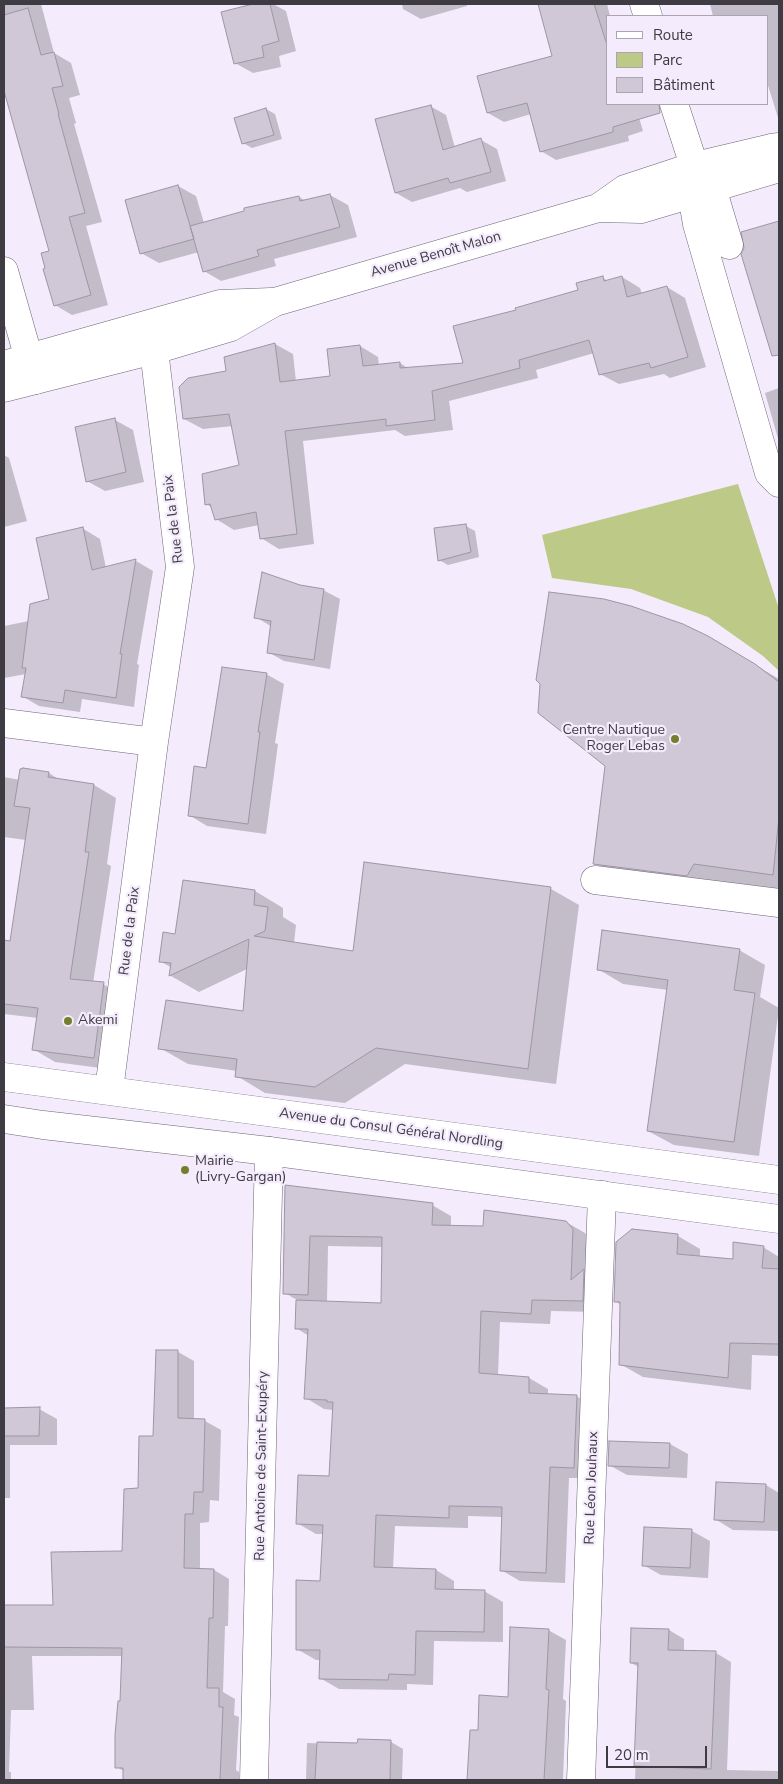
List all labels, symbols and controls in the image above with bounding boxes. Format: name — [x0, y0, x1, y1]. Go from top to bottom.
legend — [606, 15, 768, 105]
text: Route — [653, 25, 693, 45]
text: Parc — [653, 50, 682, 70]
text: Bâtiment — [653, 75, 714, 95]
street label: Avenue Benoît Malon — [369, 228, 503, 282]
street label: Rue de la Paix — [160, 474, 188, 564]
place label: Centre Nautique Roger Lebas — [563, 723, 665, 756]
marker: Centre Nautique Roger Lebas — [669, 733, 681, 745]
street label: Rue de la Paix — [116, 886, 144, 976]
place label: Akemi — [78, 1013, 118, 1029]
marker: Akemi — [62, 1015, 74, 1027]
street label: Avenue du Consul Général Nordling — [278, 1105, 504, 1153]
place label: Mairie (Livry-Gargan) — [195, 1154, 286, 1186]
marker: Mairie (Livry-Gargan) — [179, 1164, 191, 1176]
street label: Rue Antoine de Saint-Exupéry — [252, 1371, 272, 1561]
street label: Rue Léon Jouhaux — [582, 1431, 602, 1545]
scale bar — [608, 1736, 709, 1768]
text: 20 m — [614, 1745, 649, 1765]

